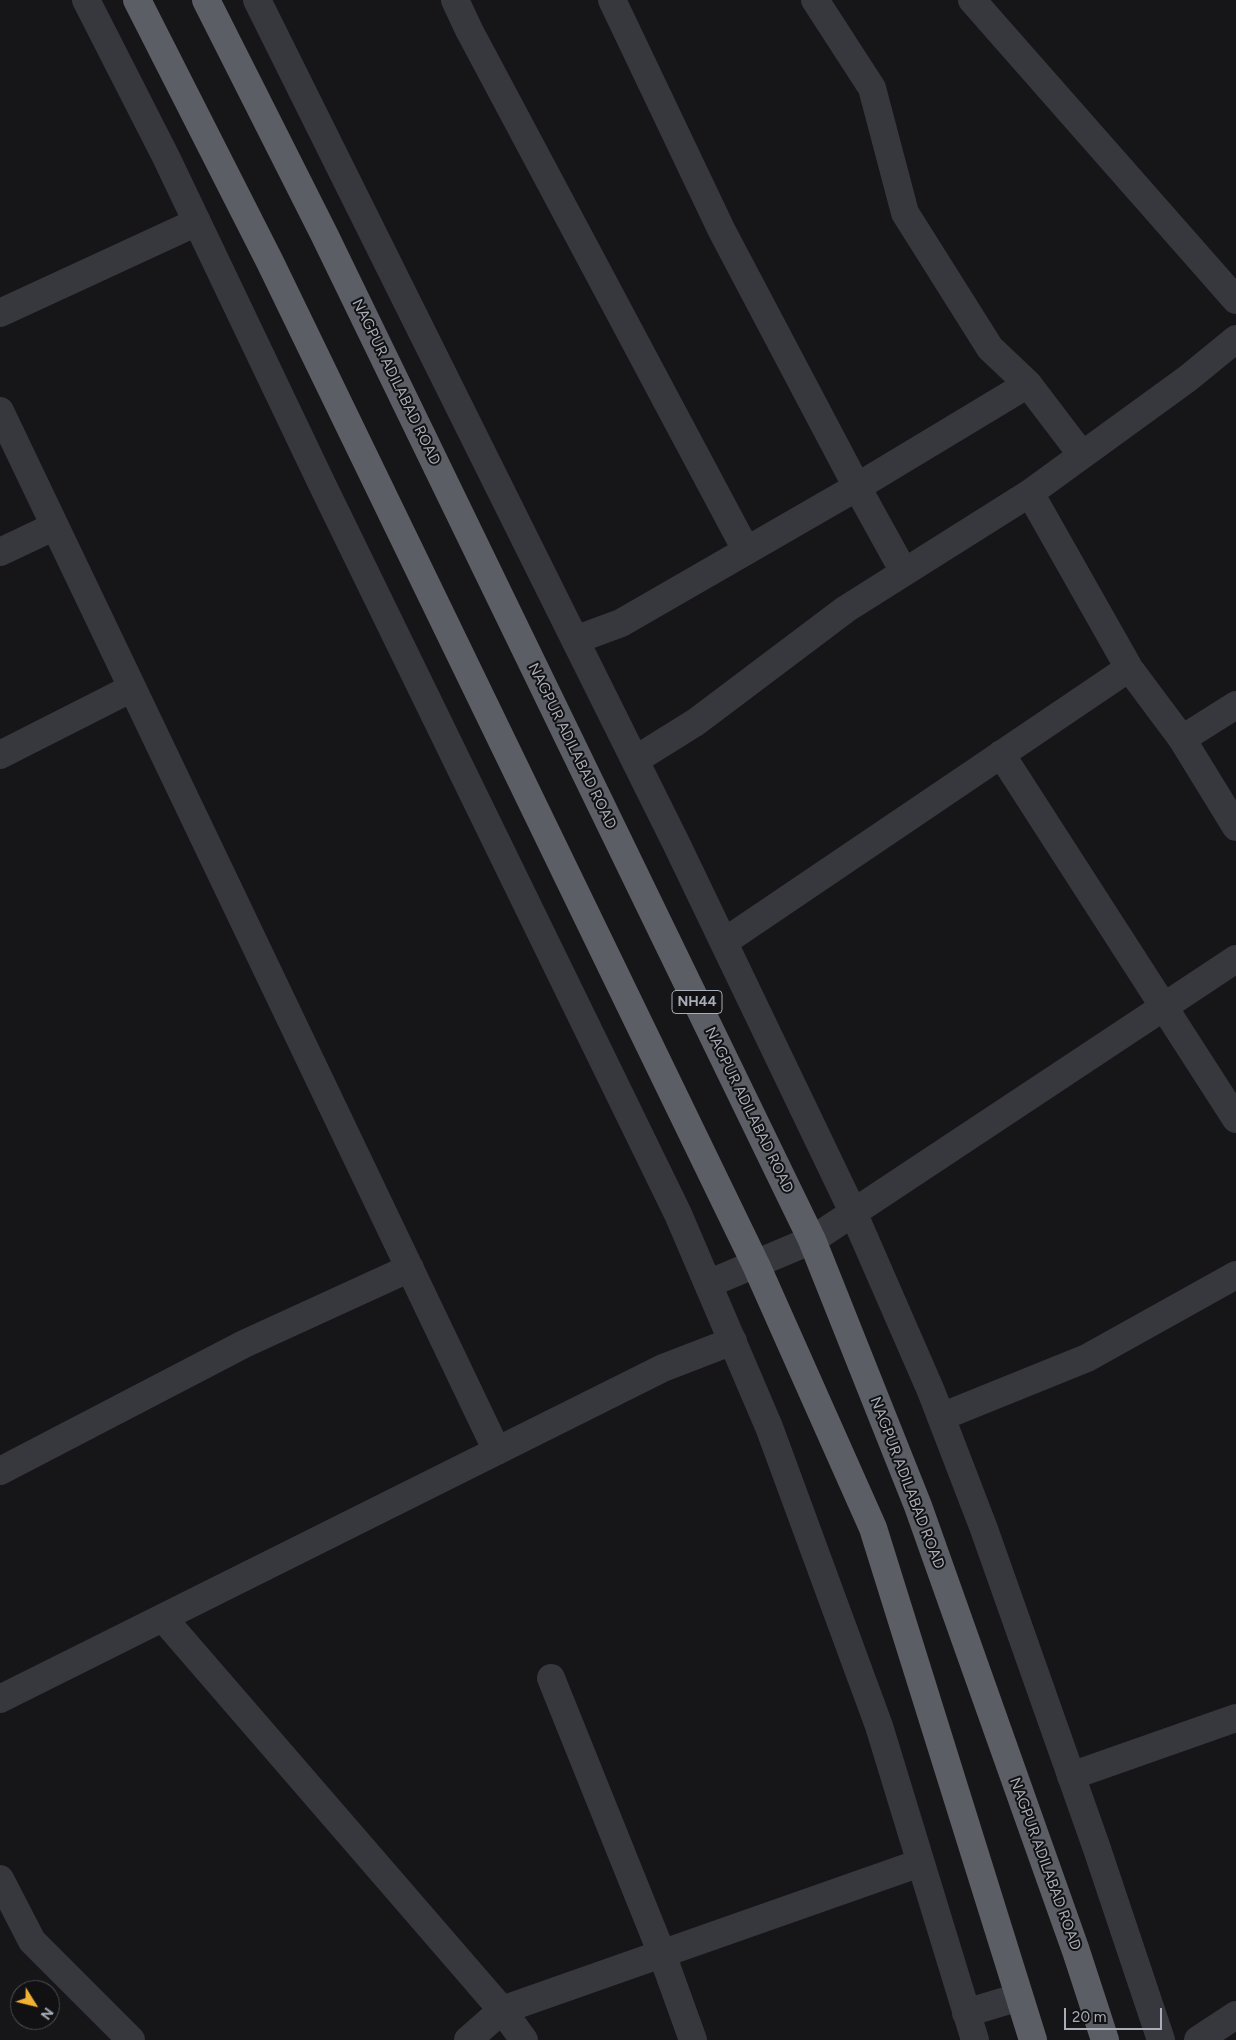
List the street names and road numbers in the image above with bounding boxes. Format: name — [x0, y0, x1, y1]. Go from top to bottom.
street label: NAGPUR ADILABAD ROAD — [348, 296, 444, 468]
street label: NAGPUR ADILABAD ROAD — [524, 660, 620, 832]
road number: NH44 — [672, 990, 722, 1014]
street label: NAGPUR ADILABAD ROAD — [701, 1024, 797, 1196]
street label: NAGPUR ADILABAD ROAD — [866, 1395, 948, 1571]
street label: NAGPUR ADILABAD ROAD — [1005, 1775, 1085, 1953]

